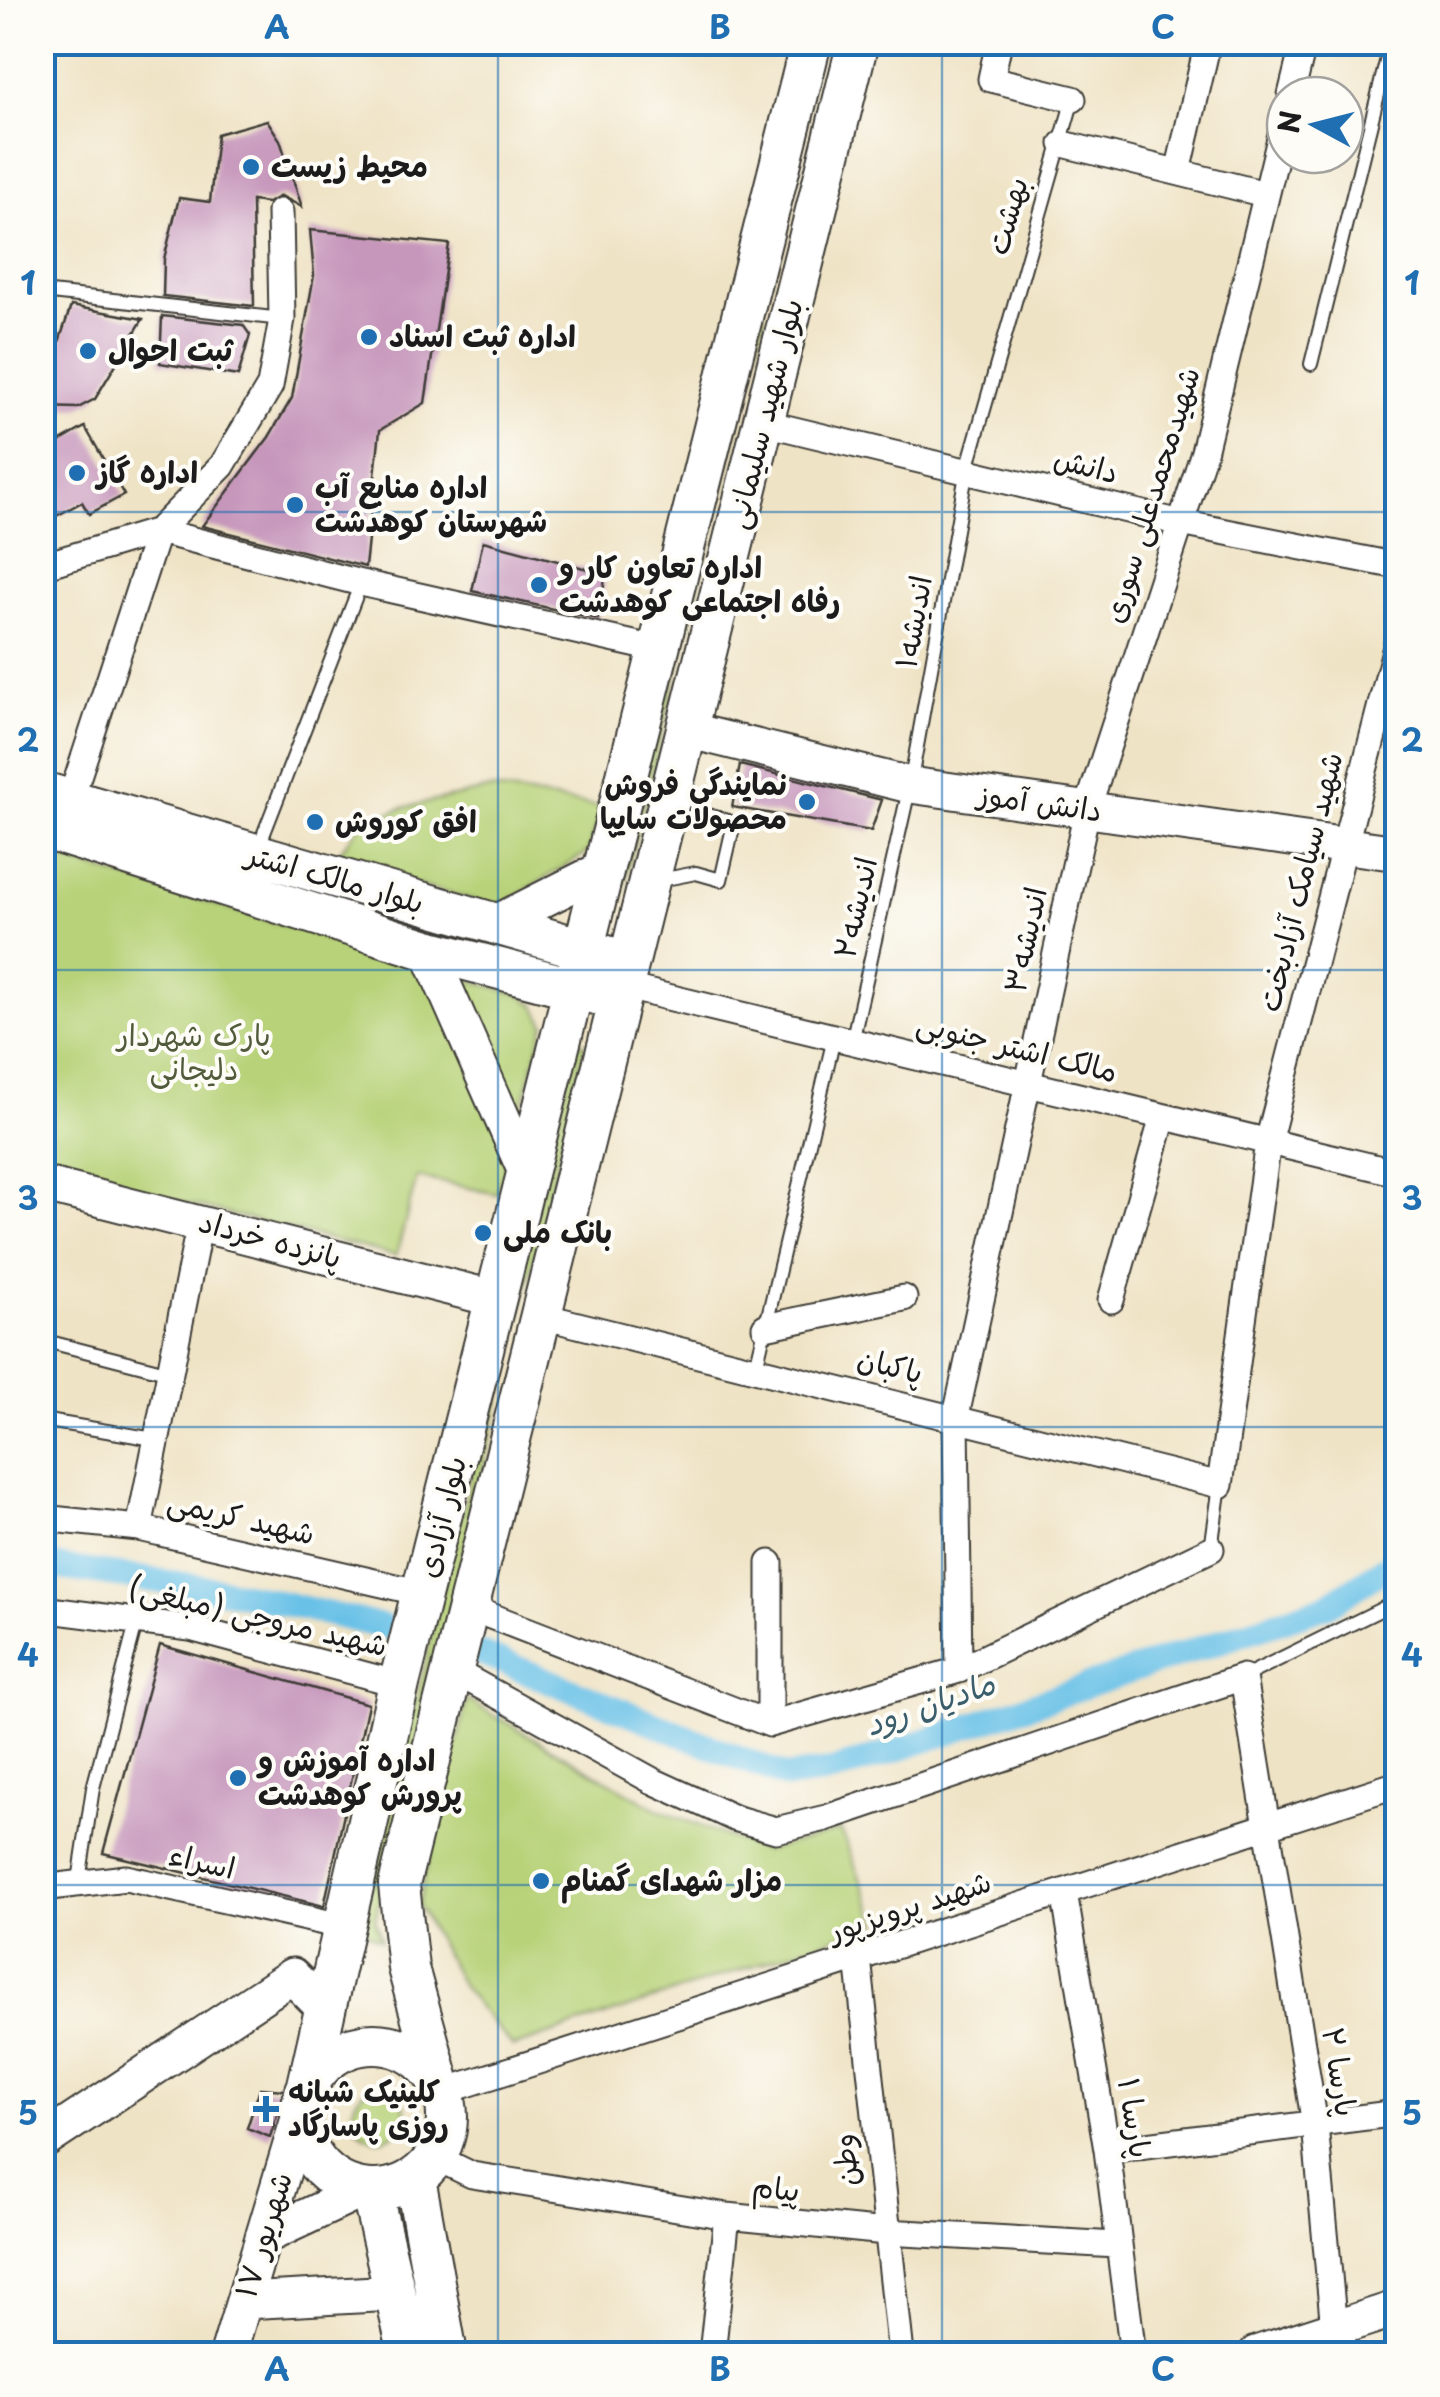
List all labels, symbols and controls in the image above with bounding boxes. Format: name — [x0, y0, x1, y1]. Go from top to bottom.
text: A — [264, 2, 290, 50]
text: B — [709, 2, 731, 50]
text: C — [1151, 2, 1175, 50]
north arrow — [1265, 75, 1365, 175]
text: N — [1266, 108, 1311, 135]
place label: محیط زیست — [271, 142, 428, 187]
marker: محیط زیست — [240, 156, 262, 178]
street label: بهشت — [973, 171, 1038, 260]
text: 1 — [20, 258, 36, 306]
text: 1 — [1404, 258, 1420, 306]
street label: بلوار شهید سلیمانی — [712, 294, 813, 533]
place label: اداره ثبت اسناد — [389, 312, 576, 357]
place label: ثبت احوال — [108, 326, 235, 371]
marker: اداره ثبت اسناد — [358, 326, 380, 348]
marker: ثبت احوال — [77, 340, 99, 362]
street label: شهیدمحمدعلی سوری — [1089, 361, 1210, 628]
street label: دانش — [1050, 434, 1124, 493]
place label: اداره گاز — [94, 448, 198, 493]
marker: اداره گاز — [66, 462, 88, 484]
place label: اداره منابع آب شهرستان کوهدشت — [315, 463, 547, 542]
marker: اداره منابع آب شهرستان کوهدشت — [284, 494, 306, 516]
place label: اداره تعاون کار و رفاه اجتماعی کوهدشت — [557, 543, 840, 622]
street label: اندیشه۱ — [881, 572, 942, 671]
marker: اداره تعاون کار و رفاه اجتماعی کوهدشت — [528, 574, 550, 596]
text: 2 — [17, 715, 39, 763]
text: 2 — [1401, 715, 1423, 763]
street label: شهید سیامک آزادبخت — [1245, 747, 1353, 1016]
place label: نمایندگی فروش محصولات سایپا — [600, 760, 787, 839]
street label: دانش آموز — [972, 769, 1105, 831]
marker: نمایندگی فروش محصولات سایپا — [796, 791, 818, 813]
place label: افق کوروش — [335, 797, 477, 842]
marker: افق کوروش — [304, 811, 326, 833]
street label: بلوار مالک اشتر — [239, 829, 430, 923]
street label: اندیشه۲ — [820, 852, 887, 963]
street label: اندیشه۳ — [990, 882, 1057, 997]
street label: مالک اشتر جنوبی — [912, 999, 1123, 1092]
park label: پارک شهردار دلیجانی — [114, 1011, 271, 1090]
text: 3 — [18, 1173, 38, 1221]
text: 3 — [1402, 1173, 1422, 1221]
street label: پانزده خرداد — [194, 1197, 347, 1278]
place label: بانک ملی — [503, 1208, 612, 1253]
marker: بانک ملی — [472, 1222, 494, 1244]
street label: پاکبان — [853, 1334, 928, 1393]
street label: بلوار آزادی — [403, 1451, 476, 1582]
street label: شهید کریمی — [163, 1477, 320, 1554]
street label: شهید مروجی (مبلغی) — [125, 1563, 392, 1666]
text: 4 — [17, 1630, 39, 1678]
text: 4 — [1401, 1630, 1423, 1678]
water label: مادیان رود — [858, 1657, 1001, 1747]
place label: اداره آموزش و پرورش کوهدشت — [256, 1736, 462, 1815]
marker: اداره آموزش و پرورش کوهدشت — [227, 1767, 249, 1789]
street label: اسراء — [165, 1830, 240, 1889]
place label: مزار شهدای گمنام — [561, 1856, 782, 1904]
street label: شهید پرویزپور — [819, 1857, 996, 1953]
marker: مزار شهدای گمنام — [530, 1870, 552, 1892]
street label: پارسا ۲ — [1312, 2024, 1371, 2120]
place label: کلینیک شبانه روزی پاسارگاد — [288, 2067, 449, 2146]
street label: پارسا ۱ — [1108, 2074, 1165, 2161]
text: 5 — [18, 2088, 38, 2136]
text: 5 — [1402, 2088, 1422, 2136]
marker: کلینیک شبانه روزی پاسارگاد — [253, 2096, 279, 2122]
street label: وطن — [818, 2132, 869, 2189]
street label: پیام — [750, 2162, 802, 2213]
street label: ۱۷ شهریور — [221, 2166, 302, 2303]
text: A — [264, 2344, 290, 2392]
text: B — [709, 2344, 731, 2392]
text: C — [1151, 2344, 1175, 2392]

